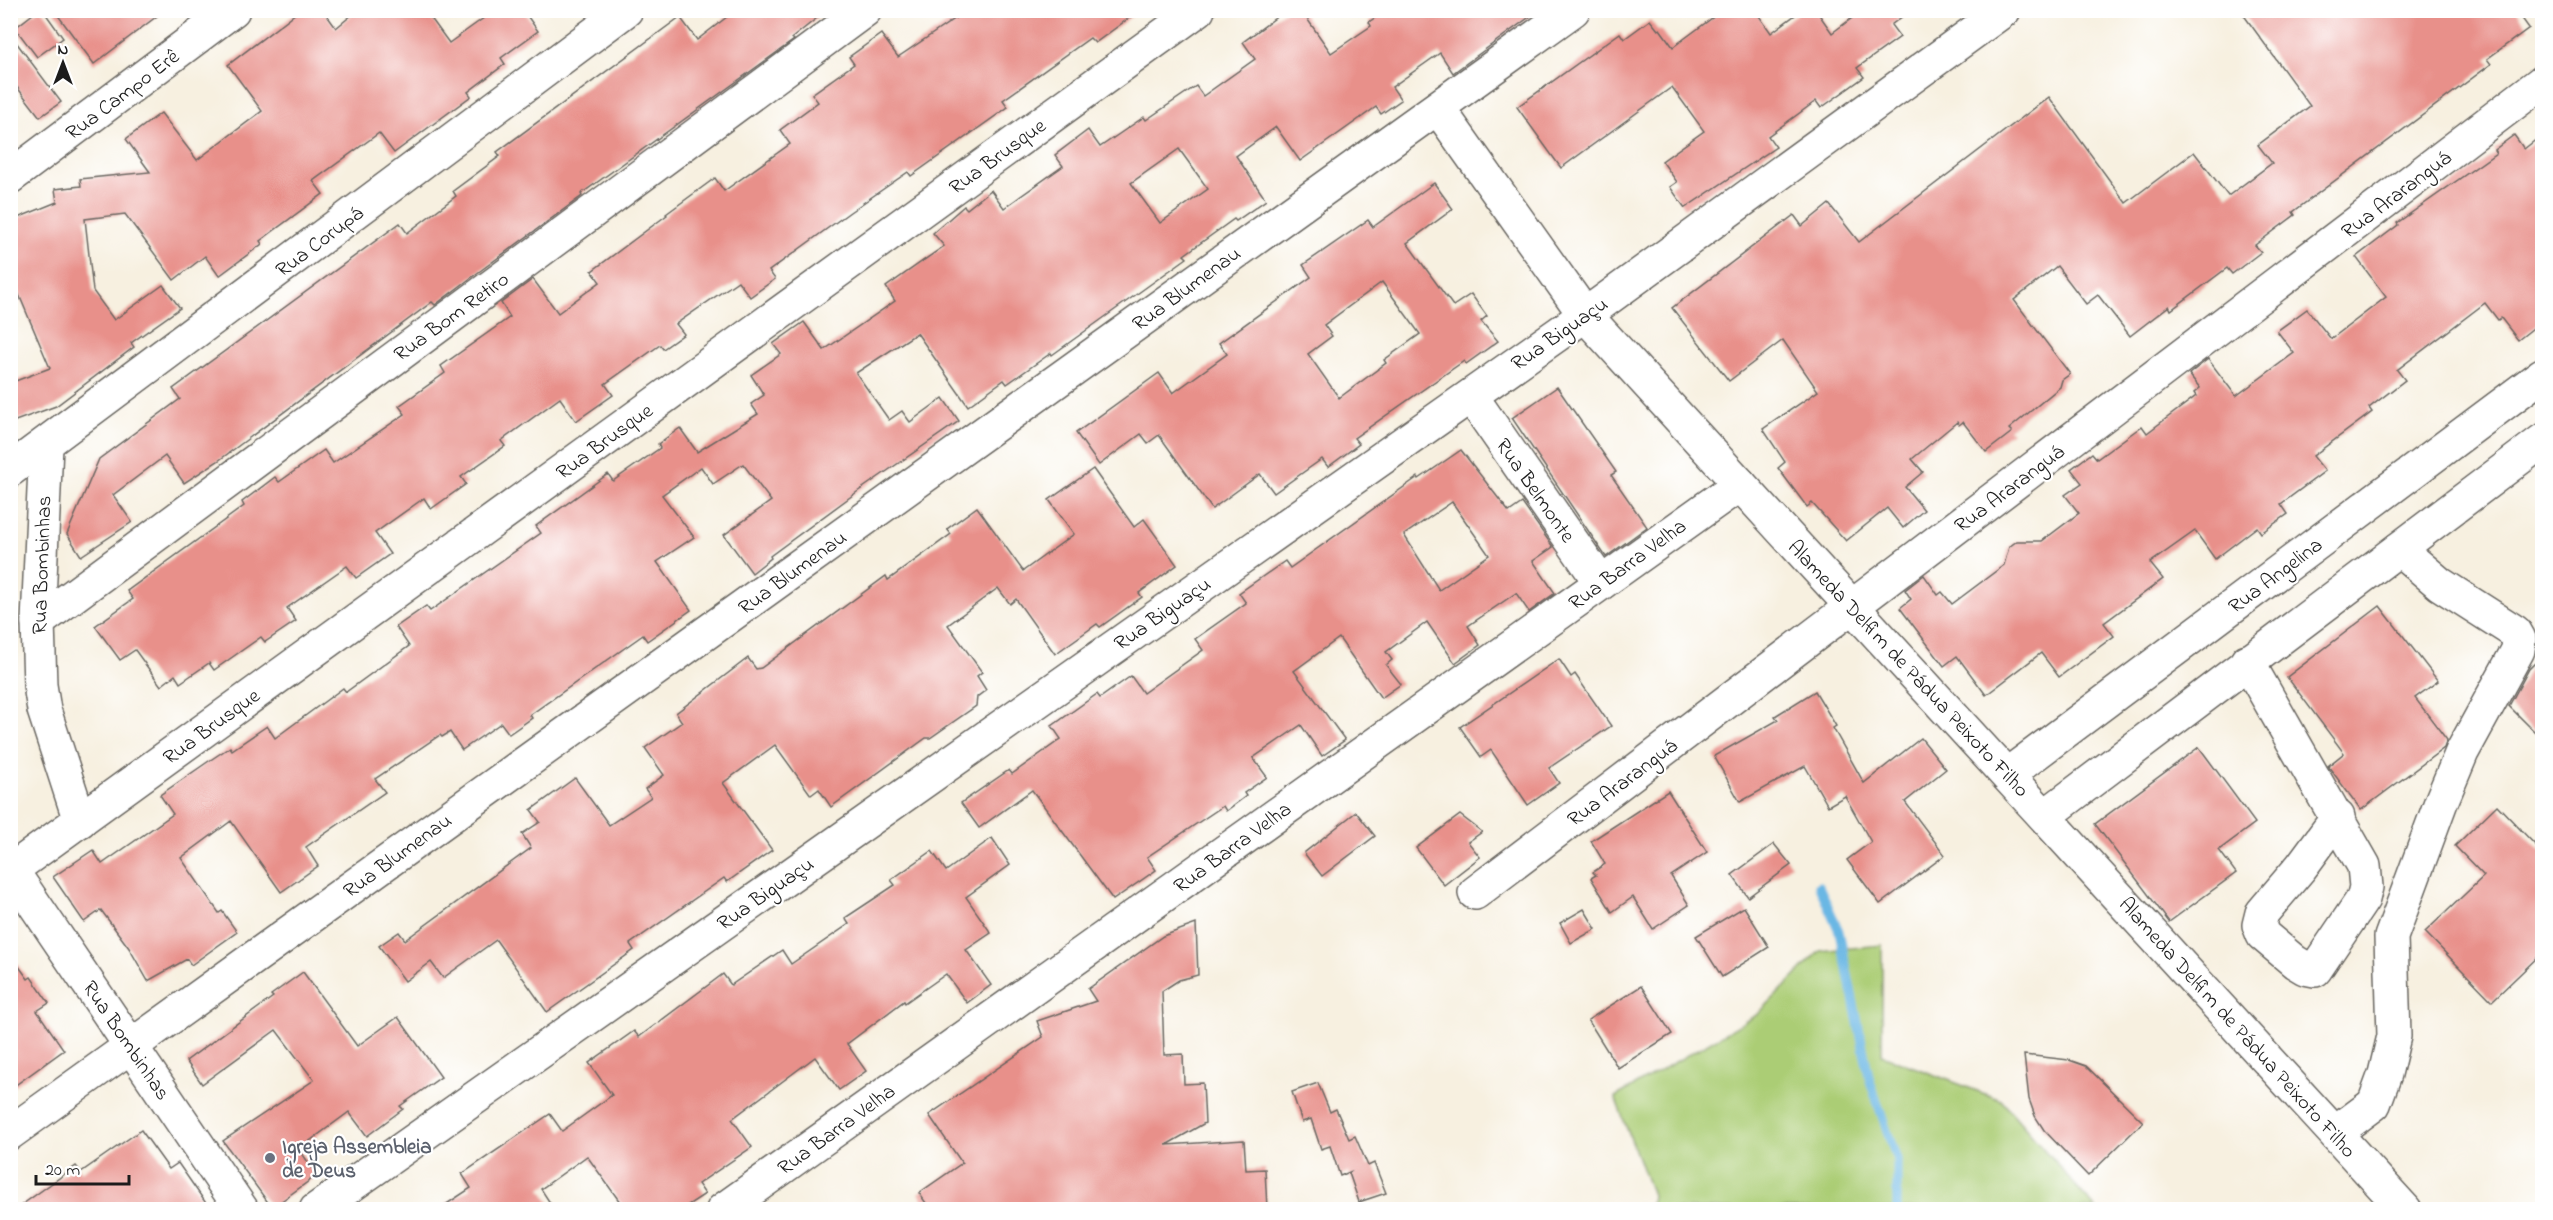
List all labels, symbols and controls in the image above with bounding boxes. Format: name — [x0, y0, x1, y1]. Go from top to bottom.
north arrow — [33, 33, 93, 93]
text: N — [58, 38, 69, 62]
street label: Rua Campo Erê — [60, 42, 187, 148]
street label: Rua Brusque — [943, 112, 1053, 203]
street label: Rua Araranguá — [2336, 144, 2460, 249]
street label: Rua Corupá — [270, 199, 371, 286]
street label: Rua Blumenau — [1127, 240, 1248, 339]
street label: Rua Bom Retiro — [388, 265, 516, 370]
street label: Rua Biguaçu — [1506, 290, 1616, 381]
street label: Rua Brusque — [550, 397, 660, 488]
street label: Rua Belmonte — [1487, 433, 1582, 550]
street label: Rua Araranguá — [1949, 438, 2073, 543]
street label: Rua Bombinhas — [26, 495, 60, 635]
street label: Rua Barra Velha — [1563, 513, 1693, 619]
street label: Rua Blumenau — [733, 524, 854, 623]
street label: Rua Angelina — [2223, 531, 2331, 624]
street label: Alameda Delfim de Pádua Peixoto Filho — [1780, 534, 2035, 805]
street label: Rua Biguaçu — [1109, 570, 1219, 661]
street label: Rua Brusque — [157, 682, 267, 773]
street label: Rua Araranguá — [1562, 732, 1686, 837]
street label: Rua Barra Velha — [1168, 796, 1298, 902]
street label: Rua Blumenau — [338, 807, 459, 906]
street label: Rua Biguaçu — [712, 850, 822, 941]
street label: Alameda Delfim de Pádua Peixoto Filho — [2111, 891, 2362, 1166]
street label: Rua Bombinhas — [74, 975, 177, 1107]
street label: Rua Barra Velha — [772, 1078, 902, 1184]
place label: Igreja Assembleia de Deus — [282, 1133, 432, 1187]
scale bar — [36, 1148, 129, 1186]
marker: Igreja Assembleia de Deus — [263, 1151, 277, 1165]
text: 20 m — [45, 1158, 80, 1184]

